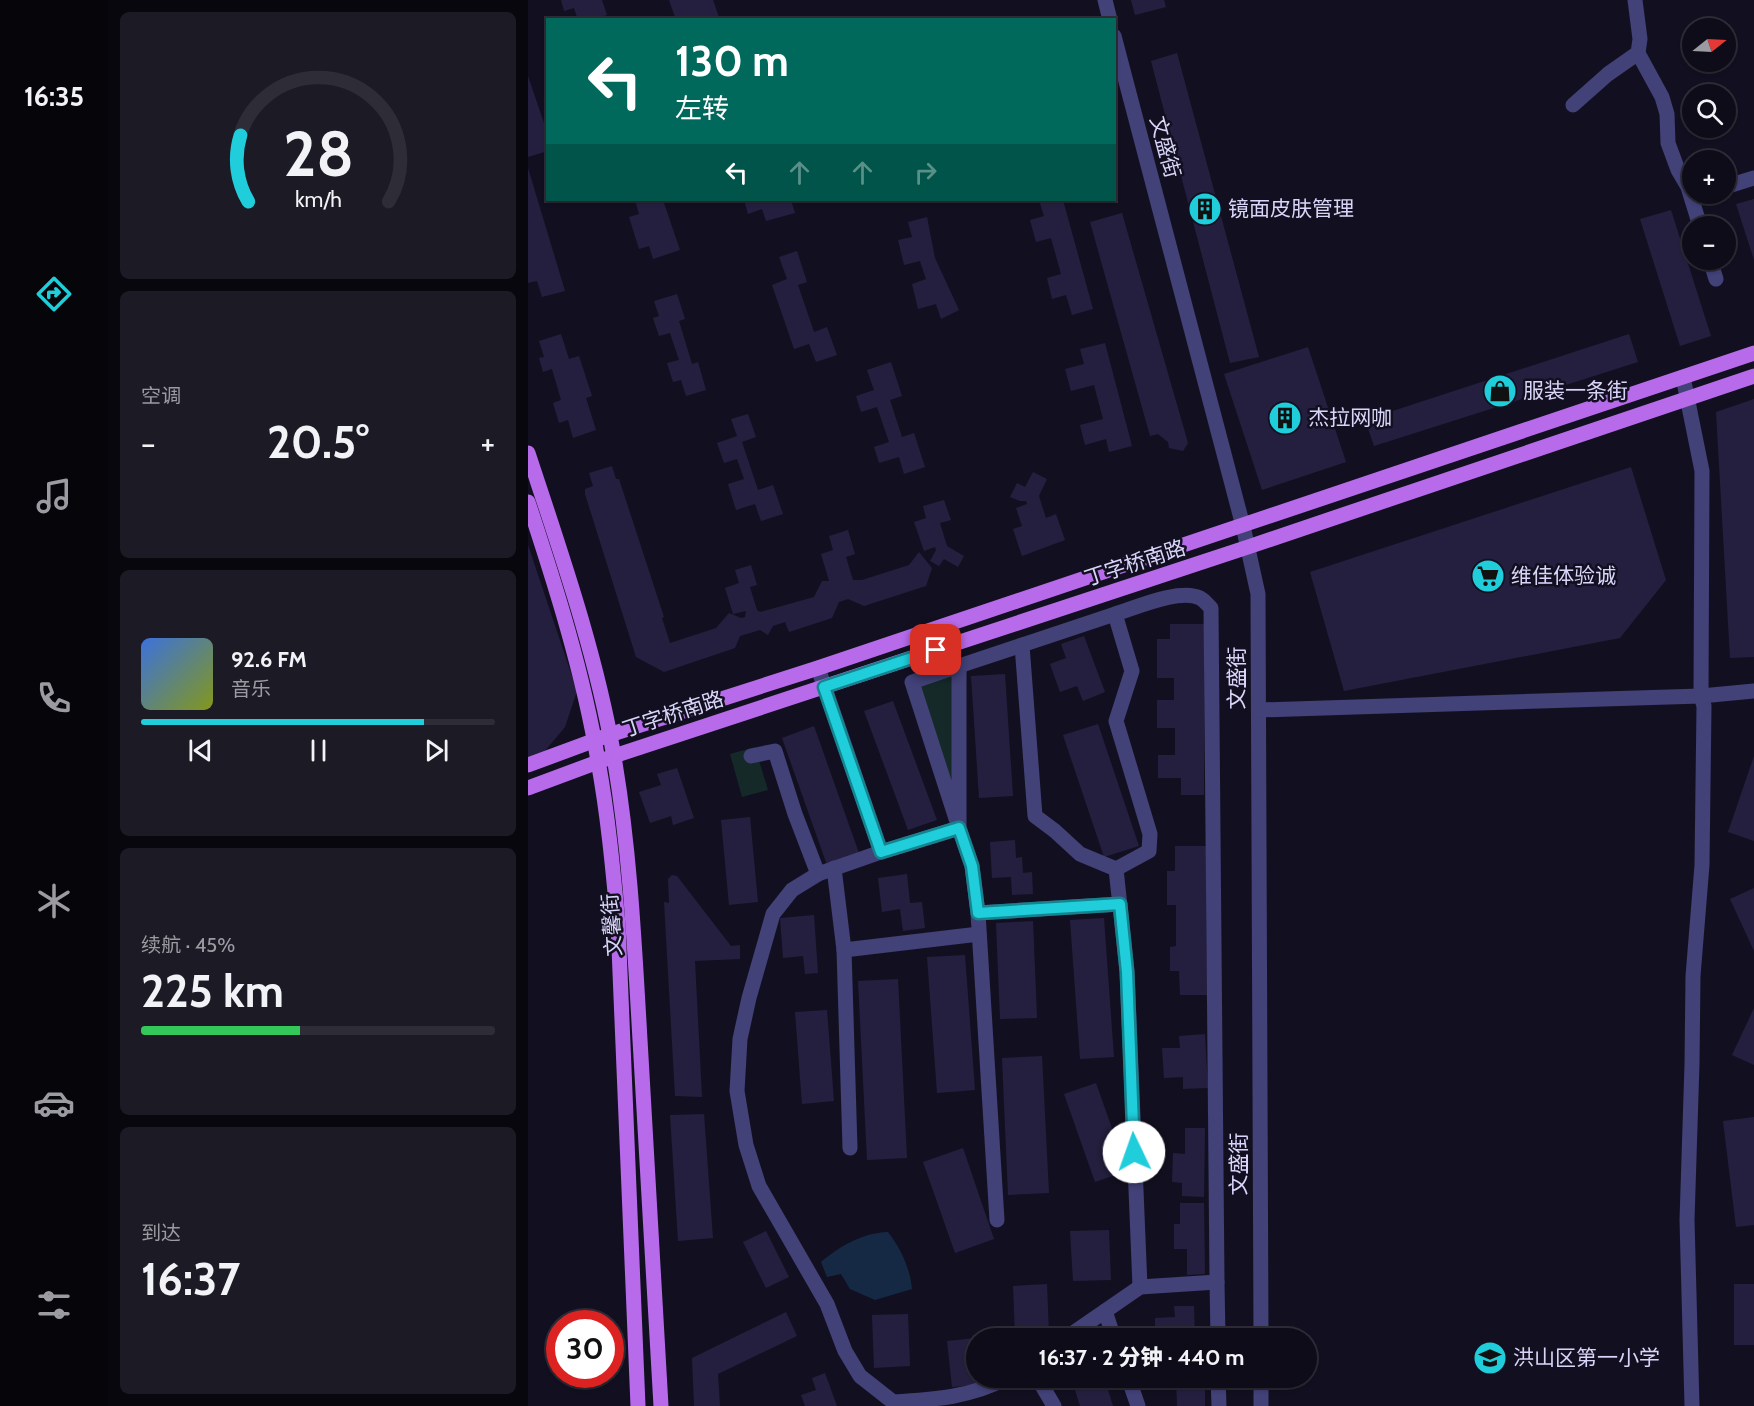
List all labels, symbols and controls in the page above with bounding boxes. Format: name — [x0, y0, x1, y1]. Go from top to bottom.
north arrow — [1682, 18, 1736, 72]
map controls — [1682, 18, 1736, 270]
text: 130 m — [675, 35, 789, 87]
icon: left — [576, 42, 654, 120]
text: 16:35 — [24, 80, 84, 113]
button: search — [1682, 84, 1736, 138]
text: 左转 — [675, 92, 729, 125]
street label: 文盛街 — [1145, 113, 1186, 181]
text: 28 — [283, 117, 353, 193]
button: + — [1682, 150, 1736, 204]
icon: left — [720, 156, 753, 189]
icon: ahead — [783, 156, 816, 189]
icon: ahead — [846, 156, 879, 189]
icon: right — [909, 156, 942, 189]
text: km/h — [295, 187, 341, 213]
building icon: 镜面皮肤管理 — [1187, 191, 1223, 227]
place label: 镜面皮肤管理 — [1228, 196, 1354, 221]
button: − — [1682, 216, 1736, 270]
icon: directions — [33, 273, 75, 315]
shop icon: 服装一条街 — [1482, 373, 1518, 409]
place label: 服装一条街 — [1523, 378, 1628, 403]
text: 空调 — [141, 384, 181, 408]
building icon: 杰拉网咖 — [1267, 400, 1303, 436]
place label: 杰拉网咖 — [1308, 405, 1392, 430]
text: 20.5° — [267, 415, 369, 469]
text: − — [141, 423, 156, 463]
text: + — [480, 423, 495, 463]
icon: music — [33, 475, 75, 517]
street label: 丁字桥南路 — [1081, 534, 1189, 591]
supermarket icon: 维佳体验诚 — [1470, 558, 1506, 594]
place label: 维佳体验诚 — [1511, 563, 1616, 588]
pin — [910, 624, 961, 675]
icon: arrive — [919, 633, 952, 666]
text: 92.6 FM — [231, 646, 307, 673]
street label: 文盛街 — [1224, 647, 1249, 710]
icon: phone — [33, 677, 75, 719]
text: 音乐 — [231, 677, 271, 701]
street label: 丁字桥南路 — [619, 685, 727, 742]
icon: previous — [184, 734, 217, 767]
icon: pause — [302, 734, 335, 767]
icon: next — [420, 734, 453, 767]
icon: climate — [33, 880, 75, 922]
street label: 文馨街 — [597, 893, 626, 957]
text: 续航 · 45% — [141, 933, 235, 957]
text: 225 km — [141, 964, 284, 1018]
icon: car — [33, 1082, 75, 1124]
position arrow — [1102, 1120, 1166, 1184]
street label: 文盛街 — [1226, 1133, 1251, 1196]
text: 到达 — [141, 1221, 181, 1245]
text: 16:37 — [141, 1252, 240, 1306]
icon: filters — [33, 1284, 75, 1326]
speed limit sign: 30 — [546, 1310, 624, 1388]
school or university icon: 洪山区第一小学 — [1472, 1340, 1508, 1376]
text: 16:37 · 2 分钟 · 440 m — [1039, 1344, 1244, 1371]
place label: 洪山区第一小学 — [1513, 1345, 1660, 1370]

